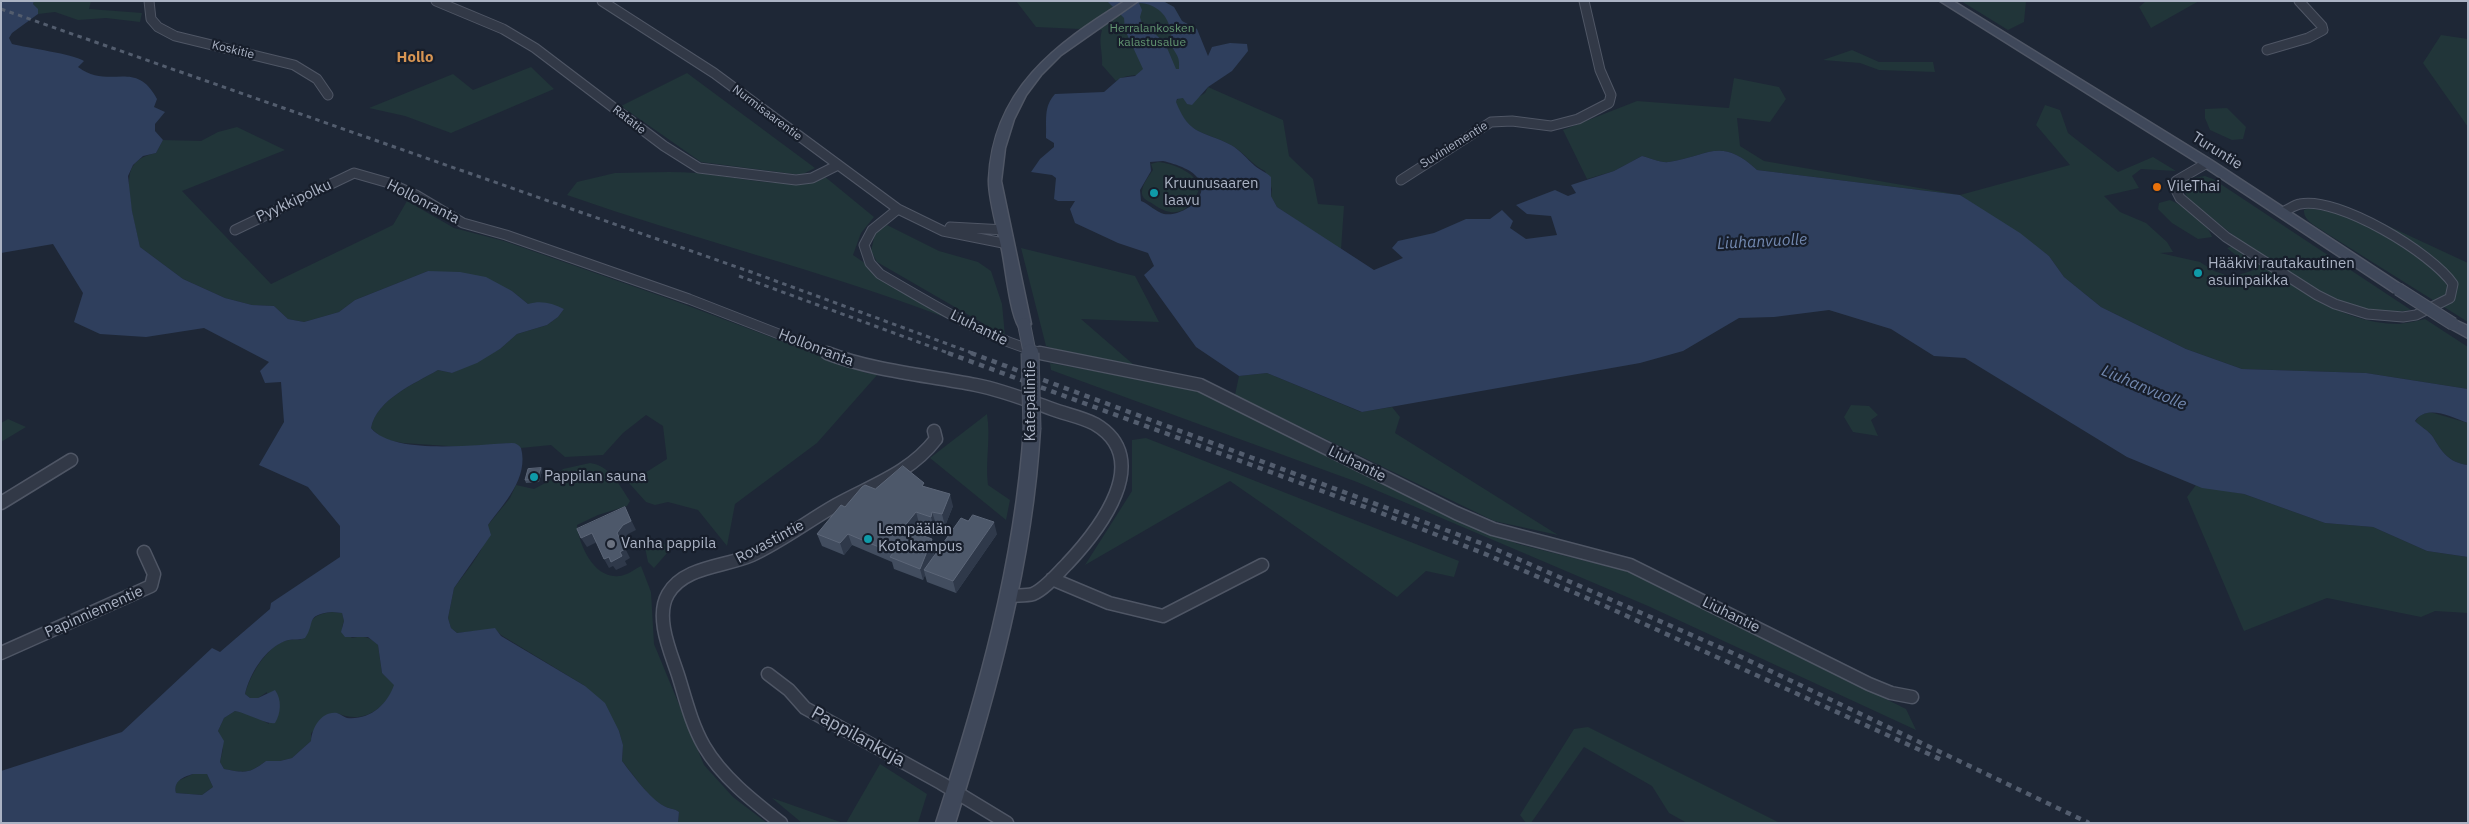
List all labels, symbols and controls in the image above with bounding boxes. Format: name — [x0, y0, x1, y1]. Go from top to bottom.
park label: Herralankosken kalastusalue — [1110, 22, 1194, 50]
street label: Koskitie — [210, 38, 256, 62]
district label: Hollo — [397, 49, 433, 67]
street label: Nurmisaarentie — [729, 82, 805, 144]
street label: Ratatie — [609, 103, 649, 137]
street label: Suviniementie — [1418, 119, 1490, 171]
street label: Turuntie — [2188, 128, 2246, 174]
place label: Kruunusaaren laavu — [1164, 175, 1258, 210]
street label: Pyykkipolku — [253, 176, 335, 226]
street label: Hollonranta — [384, 176, 462, 228]
place label: VileThai — [2167, 178, 2220, 196]
marker: VileThai — [2151, 181, 2163, 193]
marker: Kruunusaaren laavu — [1148, 187, 1160, 199]
water label: Liuhanvuolle — [1716, 230, 1808, 254]
place label: Hääkivi rautakautinen asuinpaikka — [2208, 255, 2355, 290]
marker: Hääkivi rautakautinen asuinpaikka — [2192, 267, 2204, 279]
street label: Liuhantie — [947, 306, 1011, 350]
street label: Hollonranta — [776, 325, 856, 371]
street label: Katepalintie — [1022, 360, 1040, 442]
water label: Liuhanvuolle — [2099, 362, 2189, 414]
street label: Liuhantie — [1325, 442, 1389, 486]
place label: Pappilan sauna — [544, 468, 647, 486]
marker: Pappilan sauna — [528, 471, 540, 483]
street label: Rovastintie — [733, 516, 807, 568]
place label: Lempäälän Kotokampus — [878, 521, 963, 556]
marker: Lempäälän Kotokampus — [862, 533, 874, 545]
place label: Vanha pappila — [621, 535, 716, 553]
marker: Vanha pappila — [605, 538, 617, 550]
street label: Papinniementie — [42, 582, 146, 642]
street label: Liuhantie — [1699, 593, 1763, 637]
street label: Pappilankuja — [807, 702, 909, 772]

